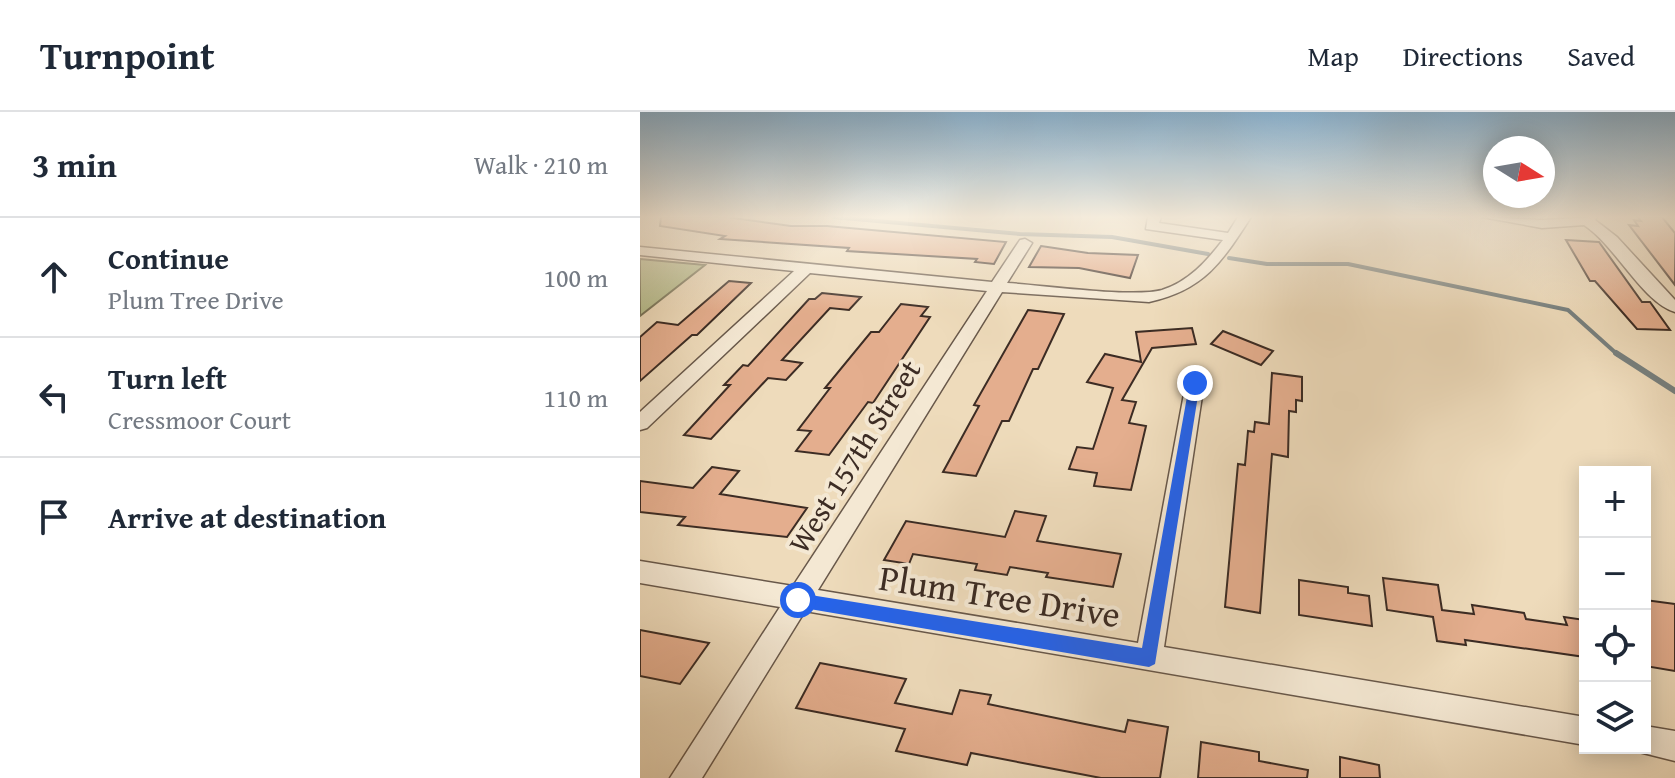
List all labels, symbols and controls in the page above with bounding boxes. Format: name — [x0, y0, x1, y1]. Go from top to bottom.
text: Turnpoint — [40, 27, 215, 83]
text: Map — [1307, 35, 1359, 76]
text: Directions — [1403, 35, 1523, 76]
text: Saved — [1567, 35, 1635, 76]
north arrow — [1483, 136, 1555, 208]
text: 3 min — [32, 140, 117, 189]
text: Walk · 210 m — [474, 145, 608, 184]
text: Continue — [108, 236, 229, 280]
icon: ahead — [32, 255, 76, 299]
text: 100 m — [543, 258, 608, 297]
text: Plum Tree Drive — [108, 280, 284, 319]
street label: West 157th Street — [777, 350, 931, 561]
text: Turn left — [108, 356, 227, 400]
route end — [1177, 365, 1213, 401]
icon: left — [32, 375, 76, 419]
text: 110 m — [543, 378, 608, 417]
text: Cressmoor Court — [108, 400, 291, 439]
map controls — [1579, 466, 1651, 754]
button: + — [1579, 466, 1651, 538]
icon: arrive — [32, 495, 76, 539]
text: Arrive at destination — [108, 495, 386, 539]
button: − — [1579, 538, 1651, 610]
street label: Plum Tree Drive — [876, 550, 1124, 640]
route start — [780, 582, 816, 618]
button: locate — [1579, 610, 1651, 682]
button: layers — [1579, 682, 1651, 754]

